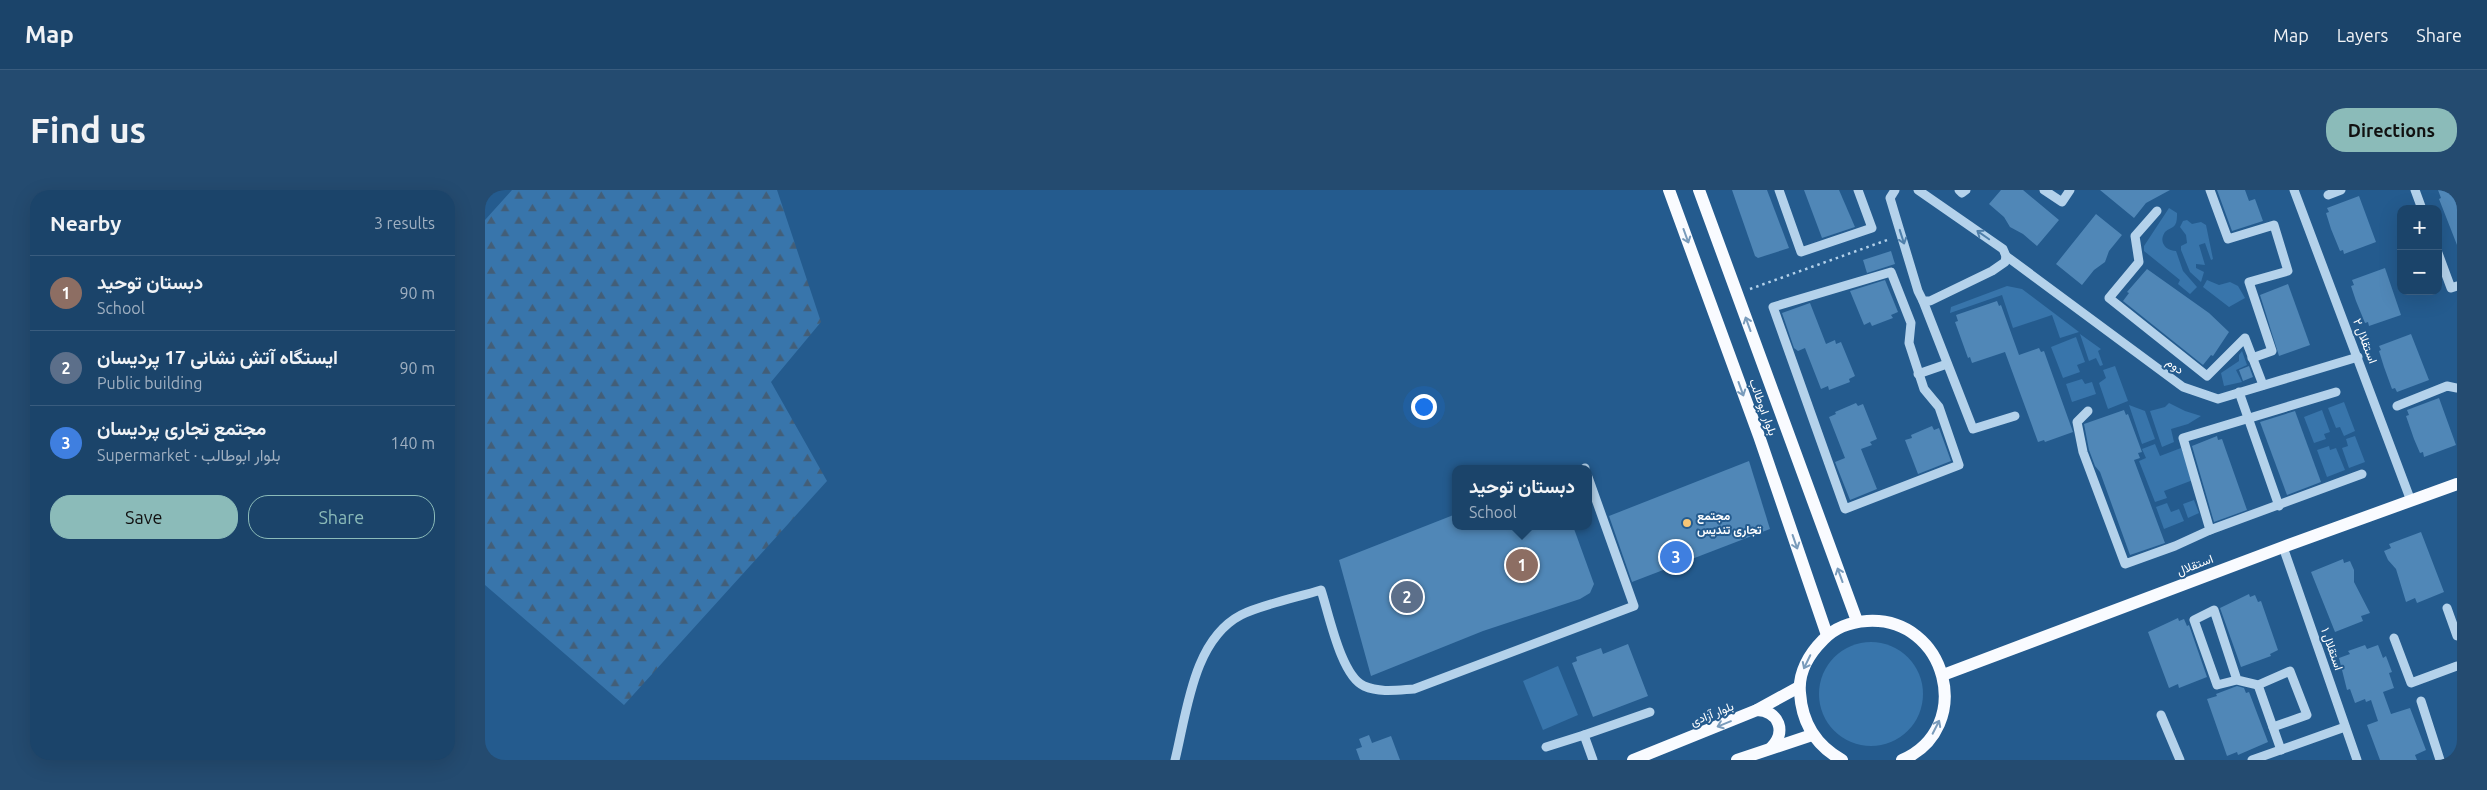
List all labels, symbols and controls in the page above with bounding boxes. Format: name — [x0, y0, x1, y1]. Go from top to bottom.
text: Map — [25, 21, 74, 48]
text: Map — [2273, 25, 2309, 45]
text: Layers — [2337, 25, 2388, 45]
text: Share — [2416, 25, 2462, 45]
button: Directions — [2326, 108, 2457, 152]
text: Find us — [30, 110, 146, 150]
map controls — [2397, 205, 2442, 295]
button: + — [2397, 205, 2442, 250]
text: Nearby — [50, 211, 121, 235]
text: 3 results — [374, 214, 435, 232]
one-way arrow — [1682, 228, 1691, 243]
one-way arrow — [1897, 228, 1907, 244]
one-way arrow — [1976, 230, 1990, 240]
button: − — [2397, 250, 2442, 295]
text: دبستان توحید — [97, 271, 203, 293]
text: 1 — [61, 284, 71, 302]
text: 90 m — [399, 284, 435, 302]
text: School — [97, 299, 145, 317]
one-way arrow — [1743, 317, 1752, 333]
street label: استقلال ۲ — [2349, 317, 2380, 366]
text: ایستگاه آتش نشانی 17 پردیسان — [97, 346, 338, 368]
street label: دوم — [2163, 355, 2187, 378]
text: 2 — [61, 359, 71, 377]
text: 90 m — [399, 359, 435, 377]
text: Public building — [97, 374, 202, 392]
street label: بلوار ابوطالب — [1745, 377, 1780, 438]
one-way arrow — [1737, 380, 1746, 396]
your location — [1411, 394, 1437, 420]
text: مجتمع تجاری پردیسان — [97, 417, 266, 439]
text: 3 — [61, 434, 71, 452]
text: 140 m — [390, 434, 435, 452]
text: Supermarket · بلوار ابوطالب — [97, 446, 280, 464]
popup — [1452, 465, 1592, 530]
text: دبستان توحید — [1469, 475, 1575, 497]
button: Save — [50, 495, 238, 539]
button: Share — [248, 495, 435, 539]
text: School — [1469, 503, 1517, 521]
place label: مجتمع تجاری تندیس — [1697, 509, 1762, 538]
marker: مجتمع تجاری تندیس — [1681, 517, 1693, 529]
one-way arrow — [1791, 534, 1800, 549]
pin: 3 — [1660, 538, 1692, 576]
pin: 1 — [1506, 546, 1538, 584]
street label: استقلال — [2175, 552, 2215, 579]
one-way arrow — [1835, 568, 1845, 584]
pin: 2 — [1391, 578, 1423, 616]
street label: استقلال ۱ — [2317, 626, 2346, 672]
one-way arrow — [1802, 654, 1811, 669]
street label: بلوار آزادی — [1688, 699, 1736, 730]
one-way arrow — [1717, 719, 1732, 729]
one-way arrow — [1932, 720, 1941, 735]

